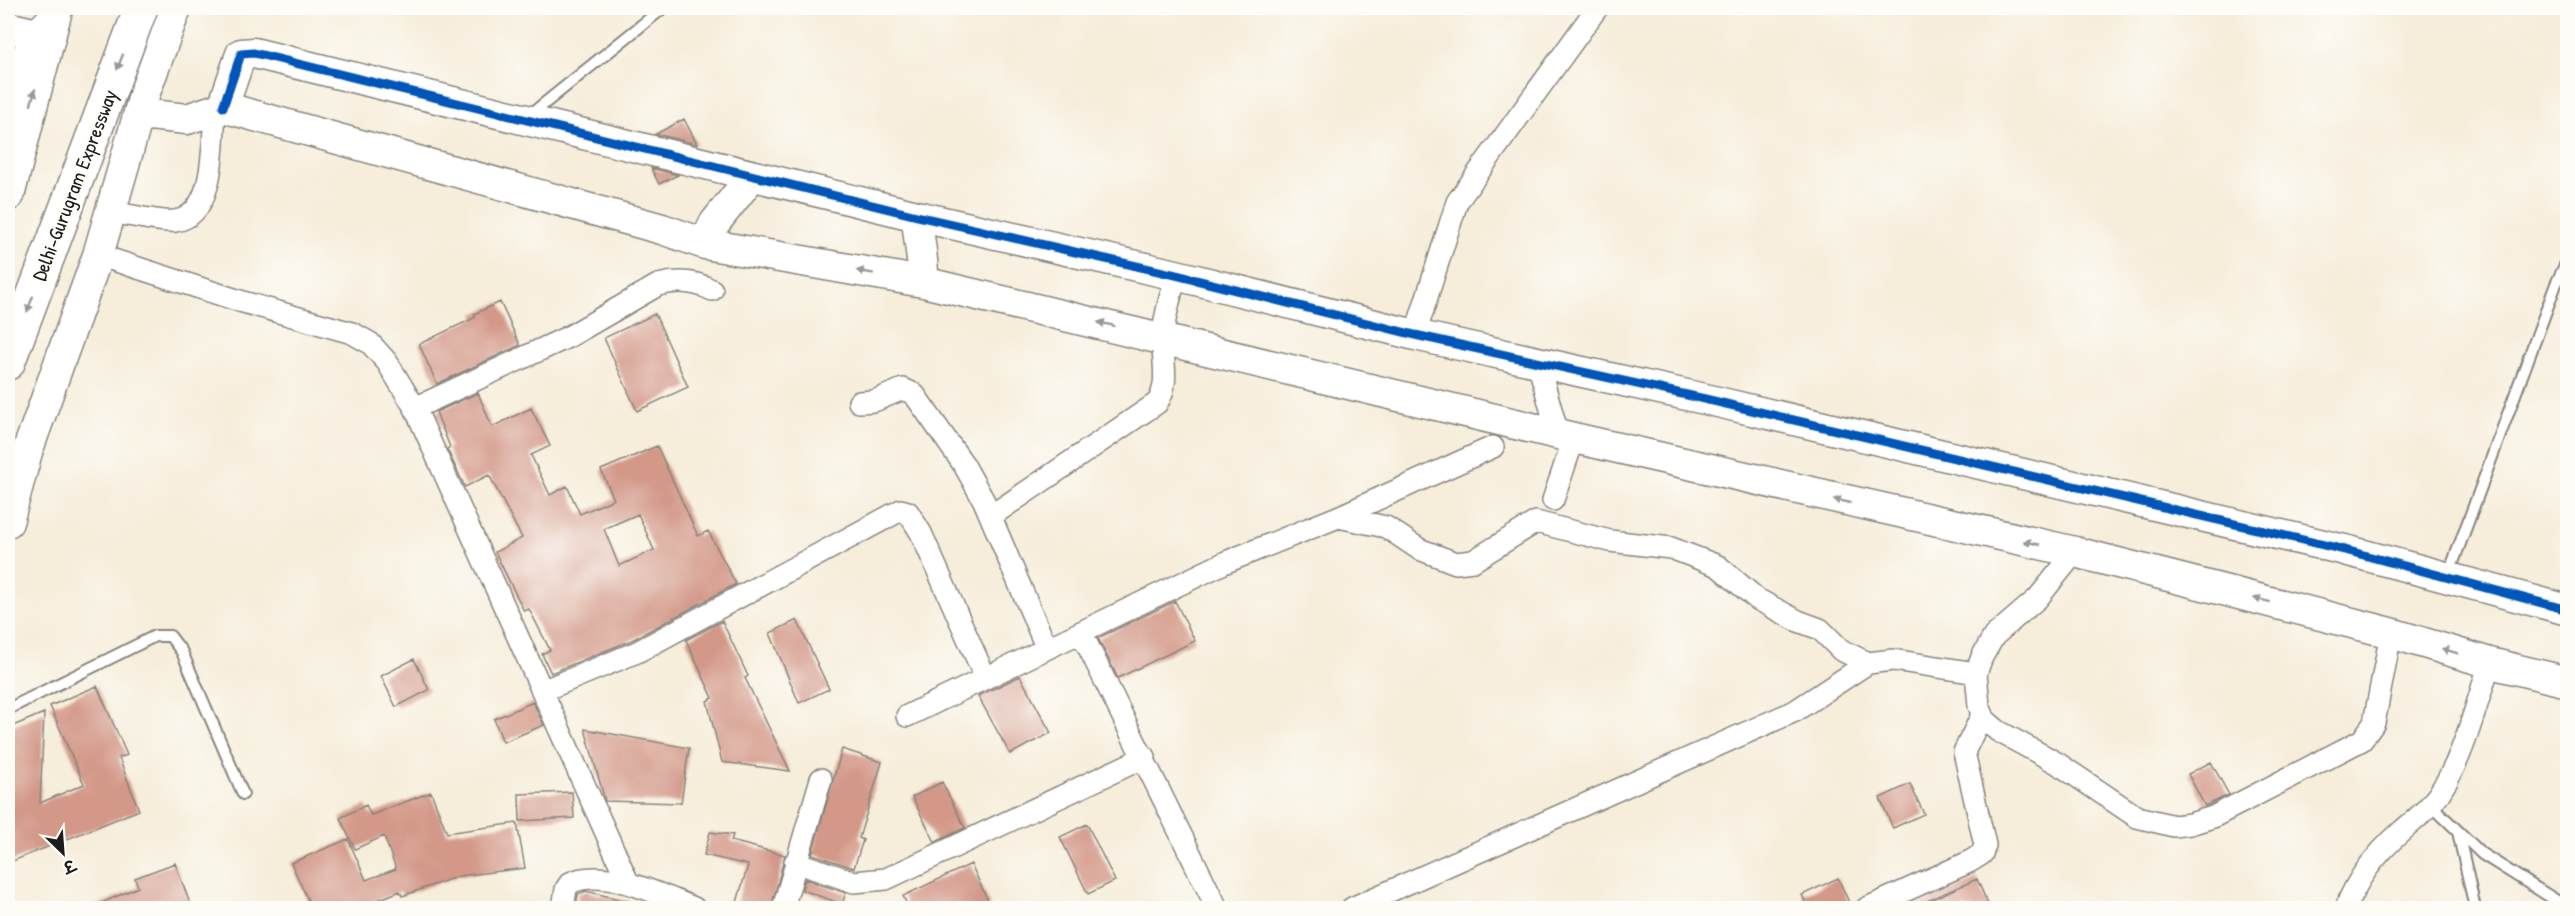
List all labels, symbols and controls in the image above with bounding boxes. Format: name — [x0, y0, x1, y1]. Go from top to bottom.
one-way arrow — [115, 53, 125, 71]
street label: Delhi-Gurugram Expressway — [25, 86, 123, 284]
one-way arrow — [29, 88, 38, 106]
one-way arrow — [856, 267, 875, 276]
one-way arrow — [24, 295, 34, 313]
one-way arrow — [1097, 319, 1115, 329]
one-way arrow — [1832, 495, 1851, 505]
one-way arrow — [2022, 538, 2041, 547]
one-way arrow — [2253, 595, 2271, 604]
one-way arrow — [2441, 646, 2459, 655]
north arrow — [33, 823, 93, 883]
text: उ — [59, 854, 81, 879]

